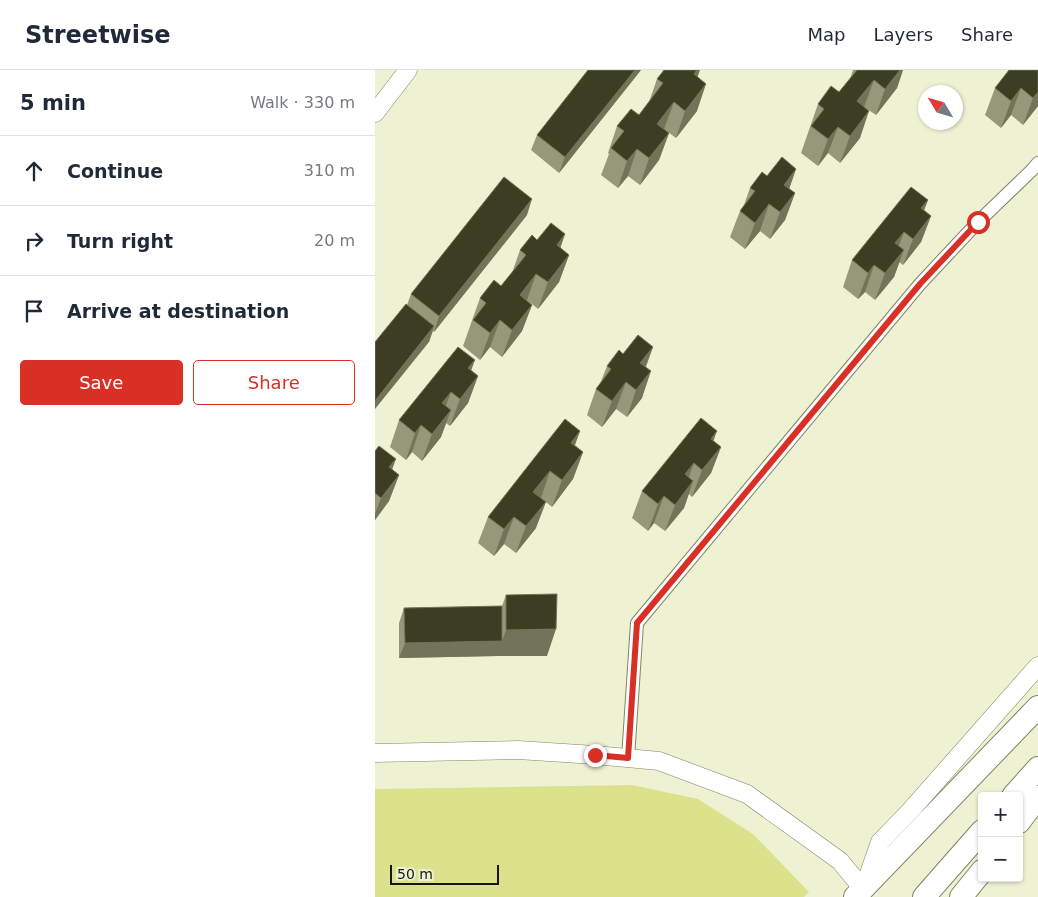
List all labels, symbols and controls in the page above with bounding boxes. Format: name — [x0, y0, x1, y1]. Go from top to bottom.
text: Streetwise — [25, 21, 171, 49]
text: Map — [807, 24, 845, 45]
text: Layers — [873, 24, 933, 45]
text: Share — [961, 24, 1013, 45]
north arrow — [918, 85, 963, 130]
text: 5 min — [20, 91, 86, 115]
text: Walk · 330 m — [250, 93, 355, 112]
icon: ahead — [20, 157, 48, 185]
text: Continue — [67, 160, 163, 182]
text: 310 m — [304, 161, 355, 180]
route start — [967, 211, 990, 234]
icon: right — [20, 227, 48, 255]
text: Turn right — [67, 230, 173, 252]
text: 20 m — [314, 231, 355, 250]
icon: arrive — [20, 297, 48, 325]
text: Arrive at destination — [67, 300, 289, 322]
button: Save — [20, 360, 183, 405]
button: Share — [193, 360, 355, 405]
route end — [584, 744, 607, 767]
map controls — [978, 792, 1023, 882]
button: + — [978, 792, 1023, 837]
button: − — [978, 837, 1023, 882]
scale bar — [390, 862, 499, 885]
text: 50 m — [397, 866, 433, 882]

